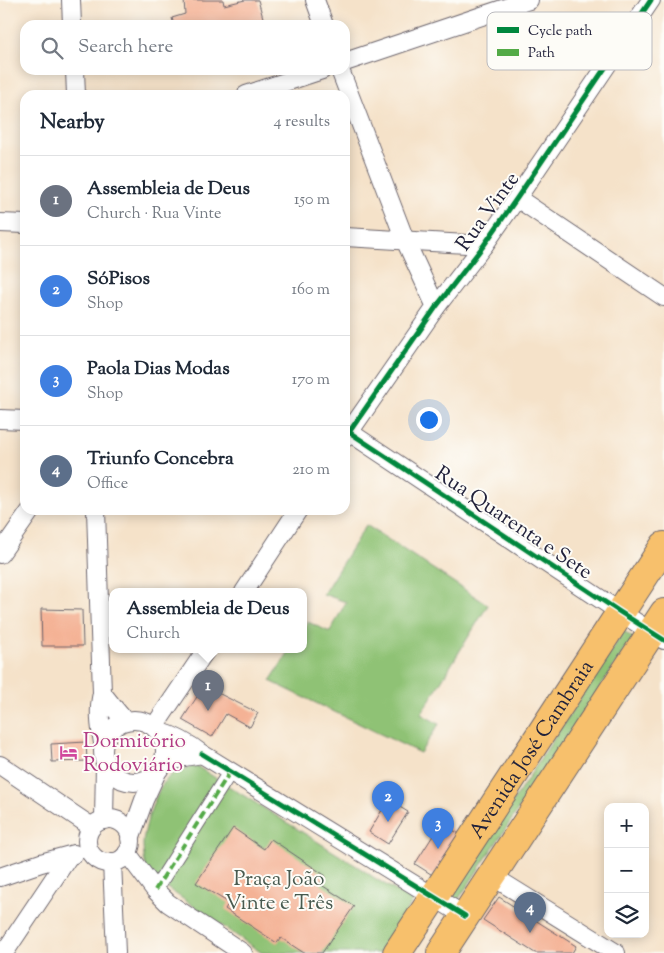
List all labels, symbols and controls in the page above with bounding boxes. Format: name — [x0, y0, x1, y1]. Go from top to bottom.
legend — [487, 12, 652, 70]
search box — [20, 20, 350, 75]
text: Cycle path — [528, 22, 592, 42]
icon: search — [38, 34, 66, 62]
text: Search here — [78, 34, 173, 61]
text: Path — [528, 44, 555, 64]
text: Nearby — [40, 108, 105, 138]
text: 4 results — [274, 111, 330, 134]
street label: Rua Vinte — [450, 166, 528, 258]
text: Assembleia de Deus — [87, 176, 250, 203]
text: 1 — [53, 189, 59, 212]
text: 150 m — [294, 189, 330, 212]
text: Church · Rua Vinte — [87, 203, 222, 226]
text: SóPisos — [87, 266, 150, 293]
text: 2 — [52, 279, 60, 302]
text: 160 m — [292, 279, 330, 302]
text: Shop — [87, 293, 123, 316]
text: Paola Dias Modas — [87, 356, 230, 383]
text: 3 — [53, 369, 59, 392]
text: 170 m — [292, 369, 330, 392]
text: Shop — [87, 383, 123, 406]
your location — [416, 407, 442, 433]
text: Triunfo Concebra — [87, 446, 234, 473]
text: 4 — [52, 459, 60, 482]
text: 210 m — [292, 459, 330, 482]
street label: Rua Quarenta e Sete — [428, 460, 598, 588]
text: Office — [87, 473, 128, 496]
popup — [109, 588, 307, 653]
text: Assembleia de Deus — [127, 596, 289, 623]
text: Church — [127, 623, 180, 646]
street label: Avenida José Cambraia — [463, 654, 602, 846]
pin: 1 — [192, 670, 224, 711]
place label: Dormitório Rodoviário — [83, 727, 186, 781]
hotel icon: Dormitório Rodoviário — [59, 742, 79, 762]
pin: 2 — [372, 781, 404, 822]
map controls — [604, 803, 649, 938]
button: + — [604, 803, 649, 848]
pin: 3 — [422, 808, 454, 849]
button: − — [604, 848, 649, 893]
park label: Praça João Vinte e Três — [225, 865, 333, 919]
pin: 4 — [514, 892, 546, 933]
button: layers — [604, 893, 649, 938]

